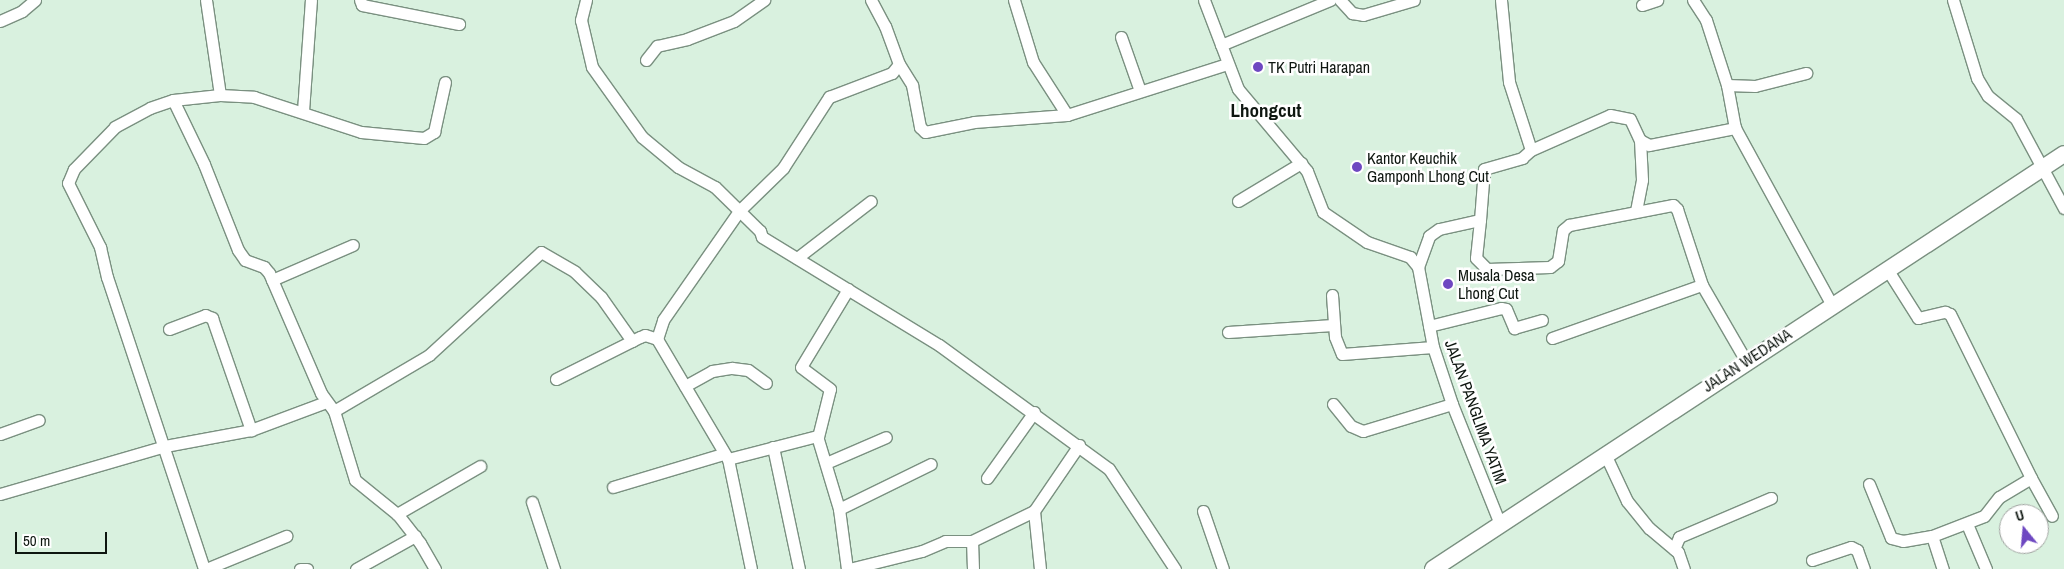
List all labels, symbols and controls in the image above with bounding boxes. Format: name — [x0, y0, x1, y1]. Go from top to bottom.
place label: TK Putri Harapan — [1268, 57, 1370, 77]
marker: TK Putri Harapan — [1252, 61, 1264, 73]
district label: Lhongcut — [1231, 100, 1301, 122]
place label: Kantor Keuchik Gamponh Lhong Cut — [1367, 148, 1489, 186]
marker: Kantor Keuchik Gamponh Lhong Cut — [1351, 161, 1363, 173]
place label: Musala Desa Lhong Cut — [1458, 265, 1535, 303]
marker: Musala Desa Lhong Cut — [1442, 278, 1454, 290]
street label: JALAN WEDANA — [1699, 324, 1795, 396]
street label: JALAN PANGLIMA YATIM — [1441, 337, 1511, 487]
north arrow — [1999, 504, 2049, 554]
text: U — [2013, 506, 2026, 525]
scale bar — [18, 522, 110, 554]
text: 50 m — [23, 530, 50, 551]

